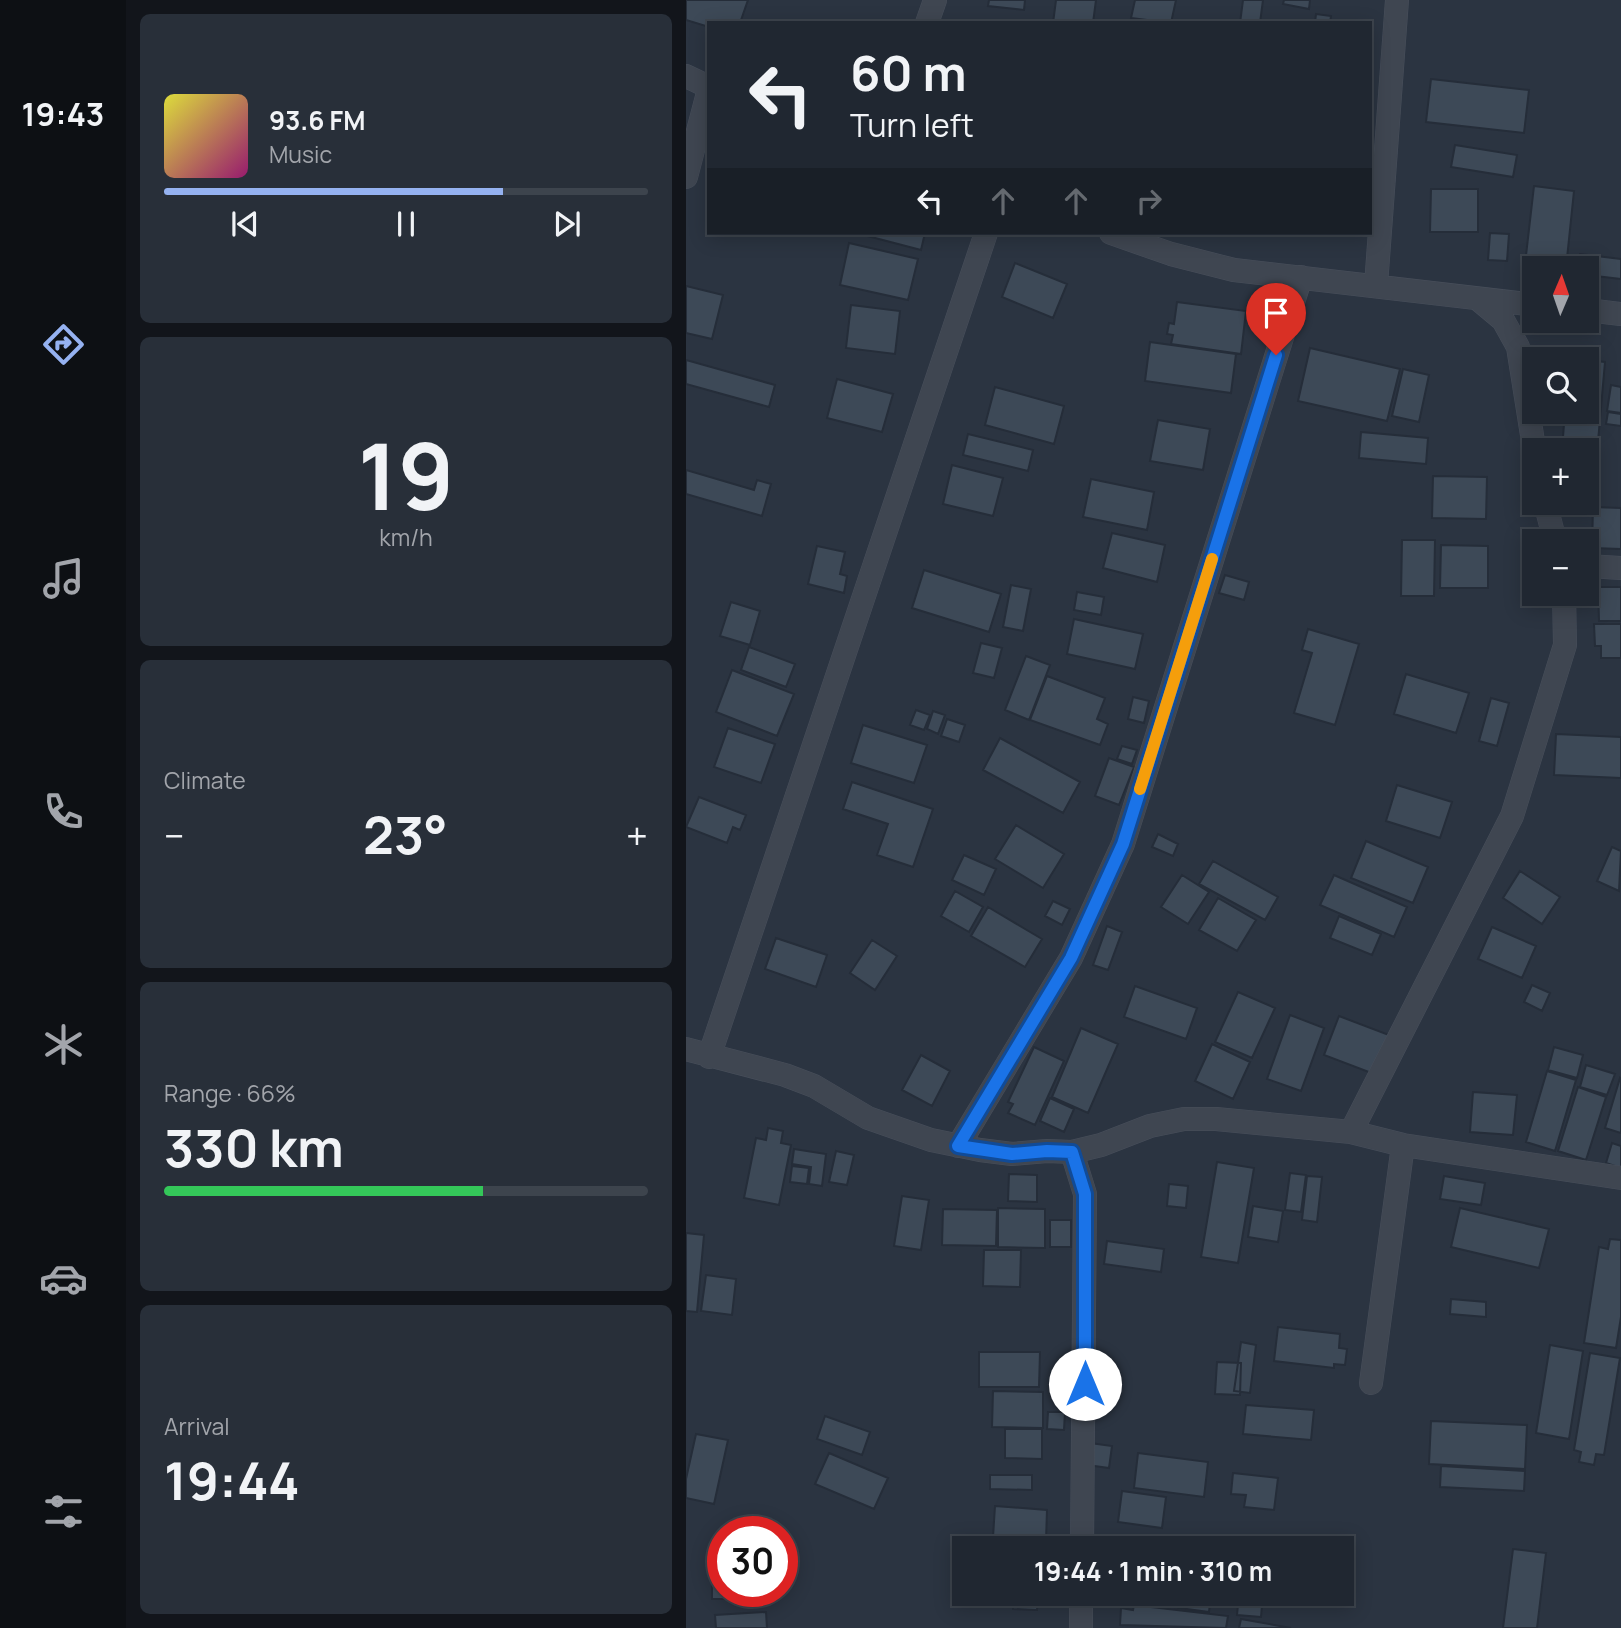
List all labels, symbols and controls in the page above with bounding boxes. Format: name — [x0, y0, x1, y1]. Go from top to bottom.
text: 60 m — [850, 39, 967, 106]
icon: left — [735, 49, 826, 140]
text: 19:43 — [22, 92, 104, 136]
text: 93.6 FM — [269, 102, 365, 138]
text: Turn left — [850, 103, 974, 147]
text: Music — [269, 138, 332, 170]
icon: left — [911, 182, 949, 220]
icon: ahead — [984, 182, 1022, 220]
icon: ahead — [1057, 182, 1095, 220]
icon: right — [1130, 182, 1168, 220]
icon: previous — [226, 205, 264, 243]
icon: pause — [387, 205, 425, 243]
icon: next — [548, 205, 586, 243]
north arrow — [1522, 256, 1600, 332]
map controls — [1522, 256, 1599, 606]
pin — [1246, 283, 1306, 355]
icon: arrive — [1257, 294, 1295, 332]
icon: directions — [39, 320, 88, 369]
button: search — [1522, 347, 1599, 424]
text: 19 — [358, 413, 454, 537]
button: + — [1522, 438, 1599, 515]
text: km/h — [379, 521, 433, 553]
button: − — [1522, 529, 1599, 606]
icon: music — [39, 554, 88, 603]
text: Climate — [164, 764, 246, 796]
icon: phone — [39, 787, 88, 836]
text: 23° — [363, 799, 448, 870]
text: − — [164, 809, 185, 861]
text: + — [626, 809, 648, 861]
icon: climate — [39, 1020, 88, 1069]
text: Range · 66% — [164, 1077, 296, 1109]
text: 330 km — [164, 1112, 344, 1183]
icon: car — [39, 1254, 88, 1303]
position arrow — [1048, 1347, 1122, 1421]
text: Arrival — [164, 1410, 230, 1442]
text: 19:44 — [164, 1445, 300, 1516]
icon: filters — [39, 1487, 88, 1536]
speed limit sign: 30 — [707, 1516, 798, 1607]
text: 19:44 · 1 min · 310 m — [1034, 1553, 1272, 1589]

